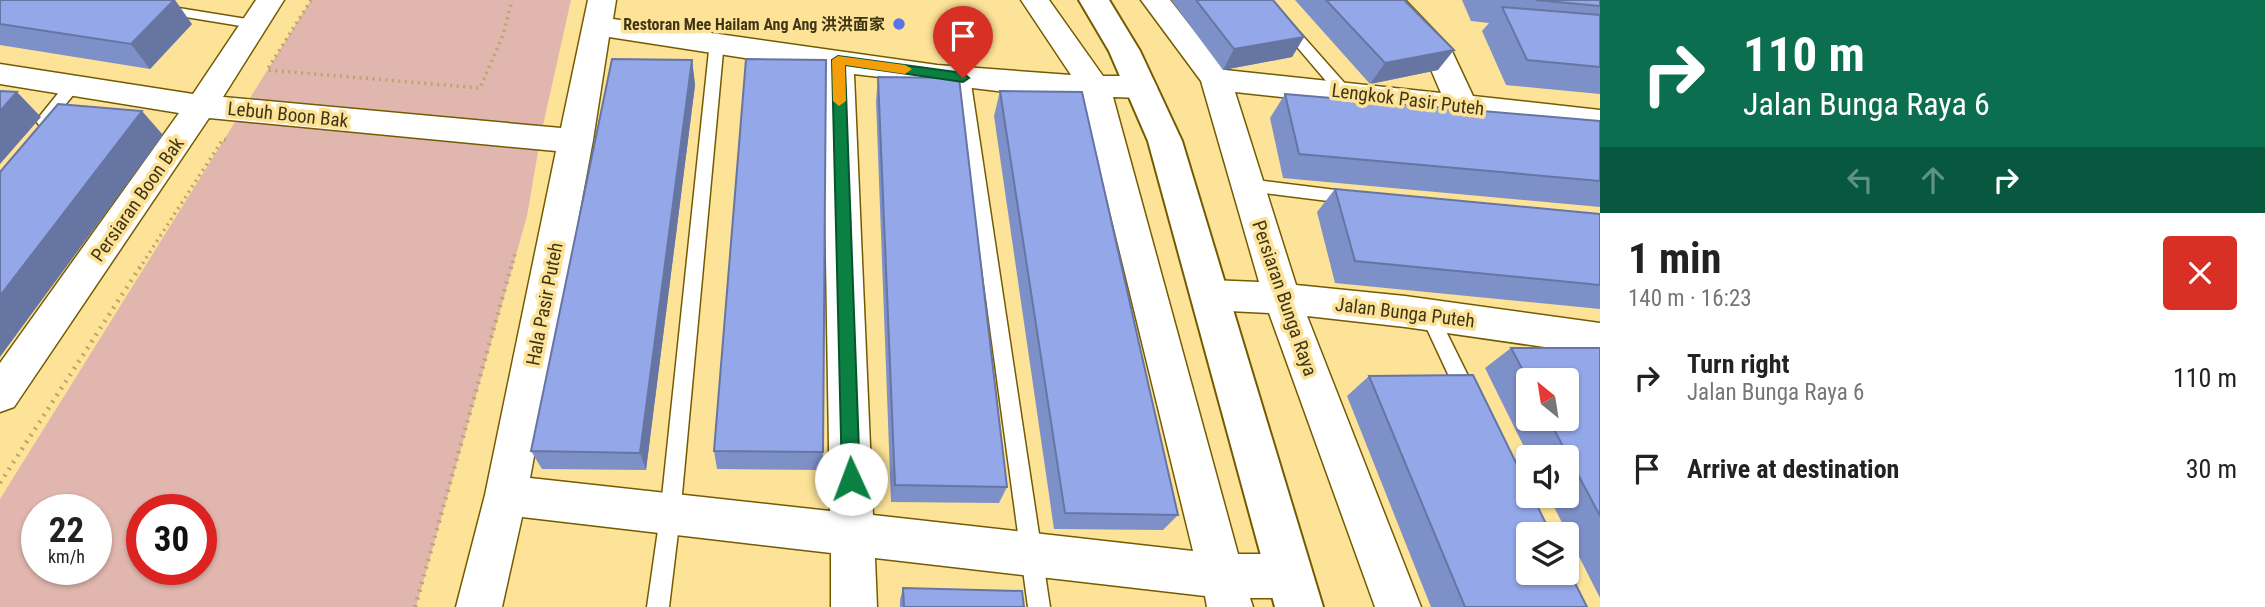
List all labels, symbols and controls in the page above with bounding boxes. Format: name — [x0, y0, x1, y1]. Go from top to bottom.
pin — [933, 6, 993, 78]
place label: Restoran Mee Hailam Ang Ang 洪洪面家 — [623, 15, 885, 34]
marker: Restoran Mee Hailam Ang Ang 洪洪面家 — [891, 16, 907, 32]
icon: arrive — [944, 17, 982, 55]
text: 110 m — [1743, 26, 1865, 83]
icon: right — [1628, 28, 1719, 119]
street label: Lengkok Pasir Puteh — [1330, 79, 1486, 120]
text: Jalan Bunga Raya 6 — [1743, 85, 1990, 123]
street label: Lebuh Boon Bak — [227, 97, 350, 132]
street label: Persiaran Boon Bak — [86, 132, 189, 266]
icon: left — [1841, 161, 1879, 199]
icon: ahead — [1914, 161, 1952, 199]
icon: right — [1987, 161, 2025, 199]
street label: Persiaran Bunga Raya — [1247, 217, 1322, 379]
text: 1 min — [1628, 234, 1721, 283]
button: close — [2163, 236, 2237, 310]
street label: Hala Pasir Puteh — [521, 241, 568, 368]
text: 140 m · 16:23 — [1628, 285, 1752, 312]
street label: Jalan Bunga Puteh — [1334, 293, 1476, 332]
text: Turn right — [1687, 349, 1789, 379]
icon: right — [1628, 359, 1666, 397]
text: 110 m — [2173, 363, 2237, 393]
north arrow — [1516, 368, 1578, 430]
map controls — [1516, 368, 1579, 585]
text: Jalan Bunga Raya 6 — [1687, 379, 1864, 406]
position arrow — [814, 442, 888, 516]
button: sound — [1516, 445, 1579, 508]
icon: arrive — [1628, 450, 1666, 488]
text: Arrive at destination — [1687, 454, 1899, 484]
text: 30 m — [2186, 454, 2237, 484]
speed limit sign: 30 — [126, 494, 217, 585]
text: 22 — [49, 510, 84, 551]
button: layers — [1516, 522, 1579, 585]
text: km/h — [48, 546, 85, 567]

